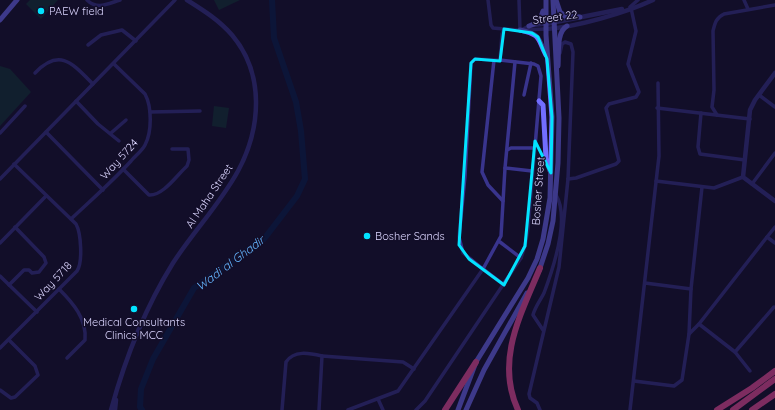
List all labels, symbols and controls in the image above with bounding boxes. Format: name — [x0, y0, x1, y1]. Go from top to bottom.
place label: PAEW field — [49, 4, 104, 18]
marker: PAEW field — [36, 6, 46, 16]
street label: Street 22 — [532, 7, 578, 27]
street label: Way 5724 — [97, 136, 141, 182]
street label: Bosher Street — [529, 156, 547, 226]
street label: Al Maha Street — [182, 161, 236, 231]
place label: Bosher Sands — [375, 229, 445, 243]
water label: Wadi al Ghadir — [193, 231, 268, 294]
marker: Bosher Sands — [362, 231, 372, 241]
street label: Way 5718 — [31, 258, 75, 304]
marker: Medical Consultants Clinics MCC — [129, 304, 139, 314]
place label: Medical Consultants Clinics MCC — [83, 315, 185, 342]

